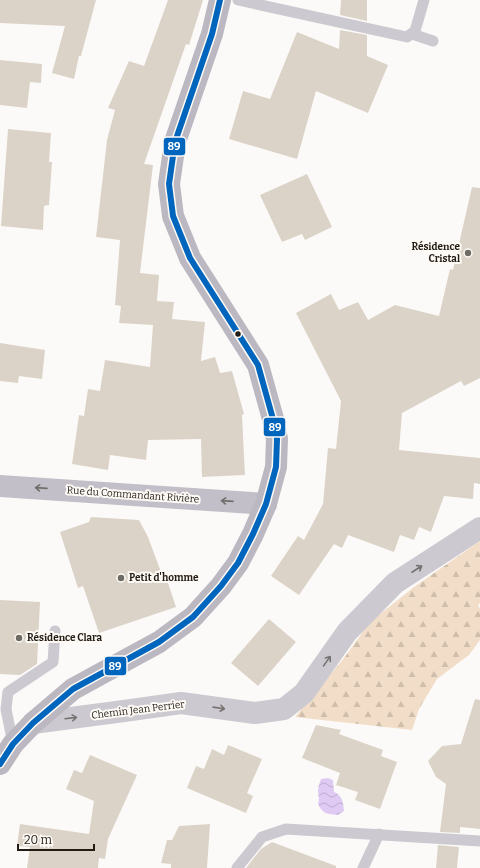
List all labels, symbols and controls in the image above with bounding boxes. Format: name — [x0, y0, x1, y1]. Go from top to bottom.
line badge: 89 — [163, 137, 186, 156]
text: 89 — [167, 140, 181, 153]
place label: Résidence Cristal — [411, 240, 460, 265]
marker: Résidence Cristal — [463, 248, 473, 258]
unlabelled marker — [233, 329, 243, 339]
line badge: 89 — [263, 417, 286, 437]
text: 89 — [268, 421, 282, 434]
street label: Rue du Commandant Rivière — [66, 484, 200, 506]
one-way arrow — [35, 485, 48, 492]
one-way arrow — [221, 498, 234, 505]
one-way arrow — [411, 565, 422, 573]
place label: Petit d'homme — [129, 572, 199, 584]
marker: Petit d'homme — [116, 573, 126, 583]
place label: Résidence Clara — [27, 631, 103, 644]
marker: Résidence Clara — [14, 633, 24, 643]
one-way arrow — [323, 655, 331, 666]
line badge: 89 — [104, 656, 127, 676]
text: 89 — [108, 660, 122, 673]
street label: Chemin Jean Perrier — [91, 698, 186, 722]
one-way arrow — [213, 704, 226, 712]
one-way arrow — [64, 714, 77, 722]
scale bar — [18, 826, 94, 852]
text: 20 m — [24, 833, 53, 847]

